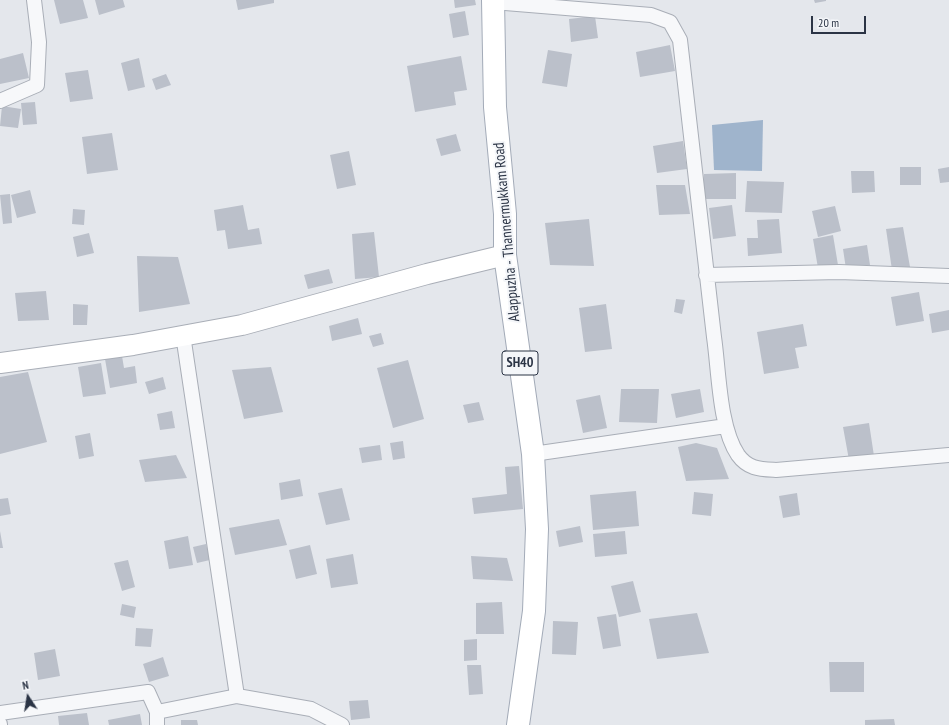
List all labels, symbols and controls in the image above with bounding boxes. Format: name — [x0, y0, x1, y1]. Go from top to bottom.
scale bar — [813, 8, 868, 34]
text: 20 m — [818, 15, 839, 30]
street label: Alappuzha - Thannermukkam Road — [490, 142, 524, 322]
road number: SH40 — [502, 351, 538, 375]
north arrow — [8, 677, 48, 717]
text: N — [21, 678, 30, 693]

